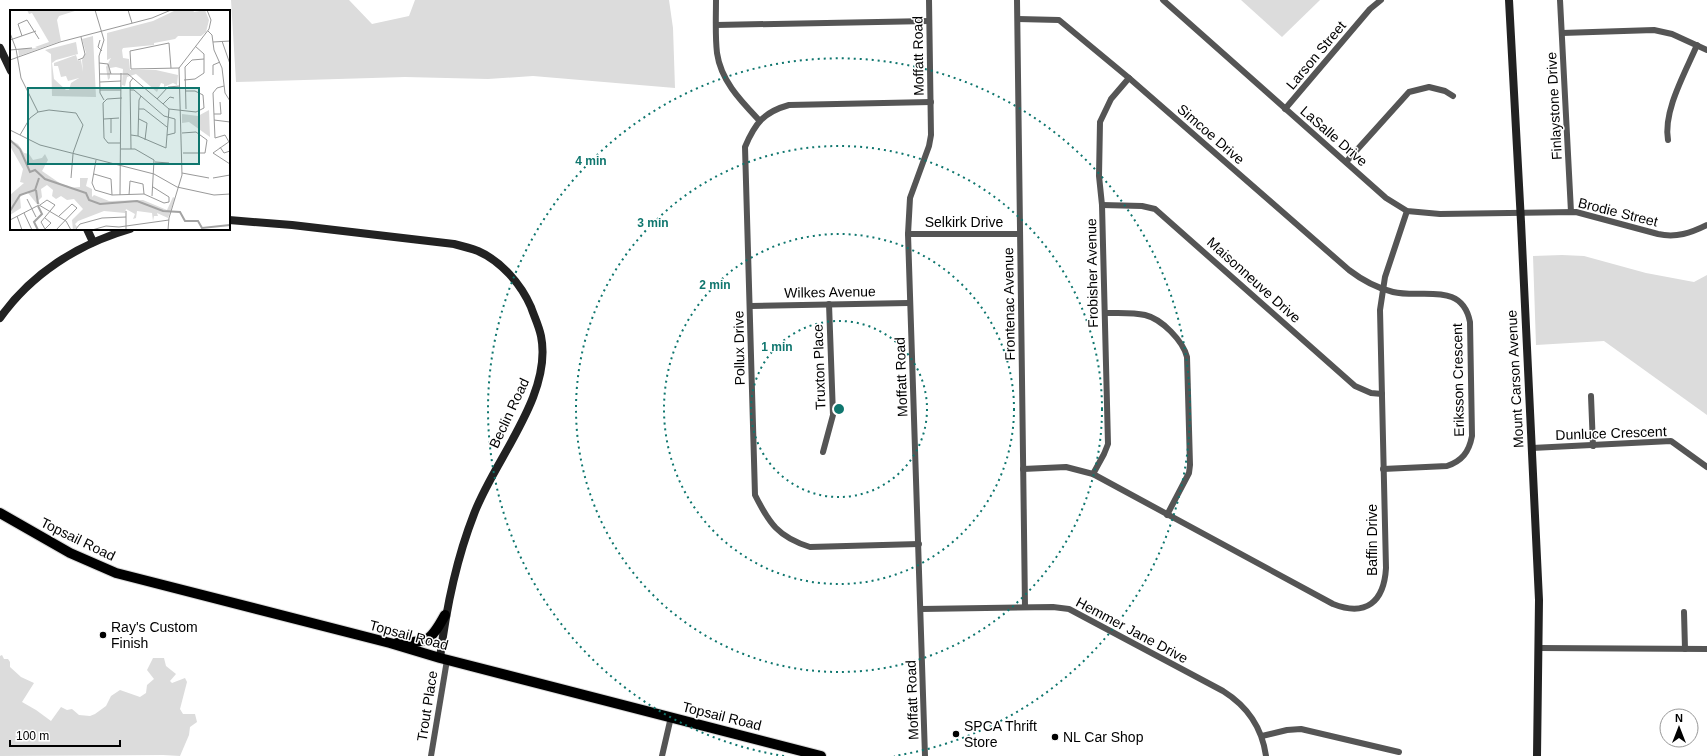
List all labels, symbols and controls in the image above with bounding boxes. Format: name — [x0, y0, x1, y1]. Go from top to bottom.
inset map — [10, 10, 230, 230]
street label: Moffatt Road — [909, 16, 927, 96]
street label: Larson Street — [1283, 18, 1349, 92]
street label: Finlaystone Drive — [1543, 51, 1565, 160]
street label: Simcoe Drive — [1174, 101, 1248, 167]
street label: LaSalle Drive — [1297, 103, 1371, 169]
text: 4 min — [575, 154, 607, 168]
street label: Brodie Street — [1576, 194, 1660, 230]
street label: Selkirk Drive — [925, 214, 1003, 230]
text: 3 min — [637, 216, 669, 230]
street label: Frobisher Avenue — [1083, 218, 1101, 328]
street label: Maisonneuve Drive — [1204, 234, 1304, 326]
street label: Frontenac Avenue — [1000, 247, 1018, 361]
text: 2 min — [699, 278, 731, 292]
street label: Wilkes Avenue — [784, 283, 876, 301]
street label: Mount Carson Avenue — [1503, 309, 1527, 448]
street label: Pollux Drive — [730, 310, 748, 385]
street label: Eriksson Crescent — [1449, 323, 1467, 437]
street label: Truxton Place — [809, 324, 828, 410]
street label: Moffatt Road — [892, 337, 910, 417]
text: 1 min — [761, 340, 793, 354]
street label: Beclin Road — [486, 375, 532, 451]
centre of rings — [832, 402, 846, 416]
street label: Dunluce Crescent — [1555, 423, 1667, 443]
street label: Baffin Drive — [1364, 504, 1380, 576]
street label: Topsail Road — [38, 514, 118, 564]
street label: Hemmer Jane Drive — [1073, 594, 1191, 666]
street label: Topsail Road — [368, 617, 450, 653]
place label: Ray's Custom Finish — [111, 619, 198, 651]
marker: Ray's Custom Finish — [98, 630, 108, 640]
street label: Moffatt Road — [903, 660, 921, 740]
street label: Trout Place — [414, 669, 440, 742]
street label: Topsail Road — [681, 698, 763, 734]
north arrow — [1659, 708, 1699, 748]
text: N — [1675, 712, 1683, 724]
place label: SPCA Thrift Store — [964, 718, 1037, 750]
scale bar — [10, 722, 120, 748]
text: 100 m — [16, 729, 49, 743]
marker: SPCA Thrift Store — [951, 729, 961, 739]
place label: NL Car Shop — [1063, 729, 1144, 745]
marker: NL Car Shop — [1050, 732, 1060, 742]

